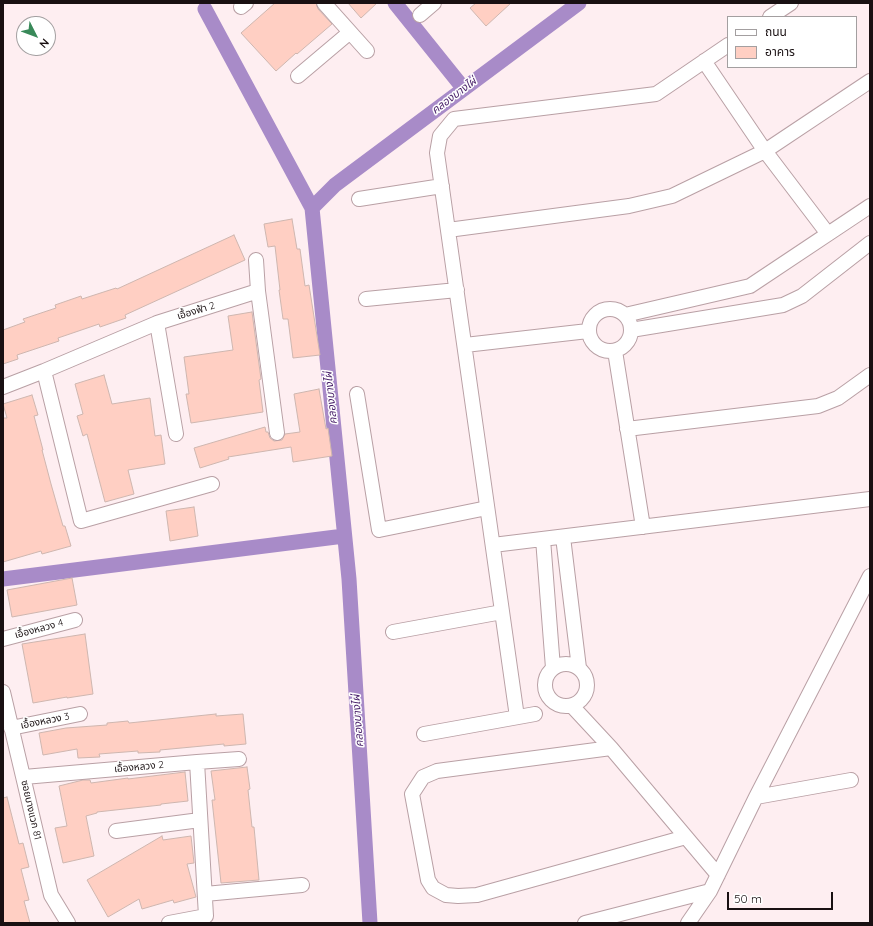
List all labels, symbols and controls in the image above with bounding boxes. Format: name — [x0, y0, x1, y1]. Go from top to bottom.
north arrow — [16, 16, 56, 56]
legend — [727, 16, 857, 68]
text: ถนน — [765, 24, 787, 39]
text: N — [36, 36, 52, 51]
text: อาคาร — [765, 44, 795, 59]
water label: คลองบางไผ่ — [429, 75, 479, 117]
street label: เอื้องฟ้า 2 — [176, 300, 216, 322]
water label: คลองบางไผ่ — [322, 371, 340, 425]
street label: เอื้องหลวง 4 — [14, 617, 64, 641]
water label: คลองบางไผ่ — [350, 694, 366, 748]
street label: เอื้องหลวง 3 — [20, 710, 70, 732]
street label: เอื้องหลวง 2 — [114, 759, 164, 775]
street label: ซอยบางแวก 81 — [18, 779, 44, 841]
scale bar — [729, 884, 835, 910]
text: 50 m — [734, 891, 762, 906]

